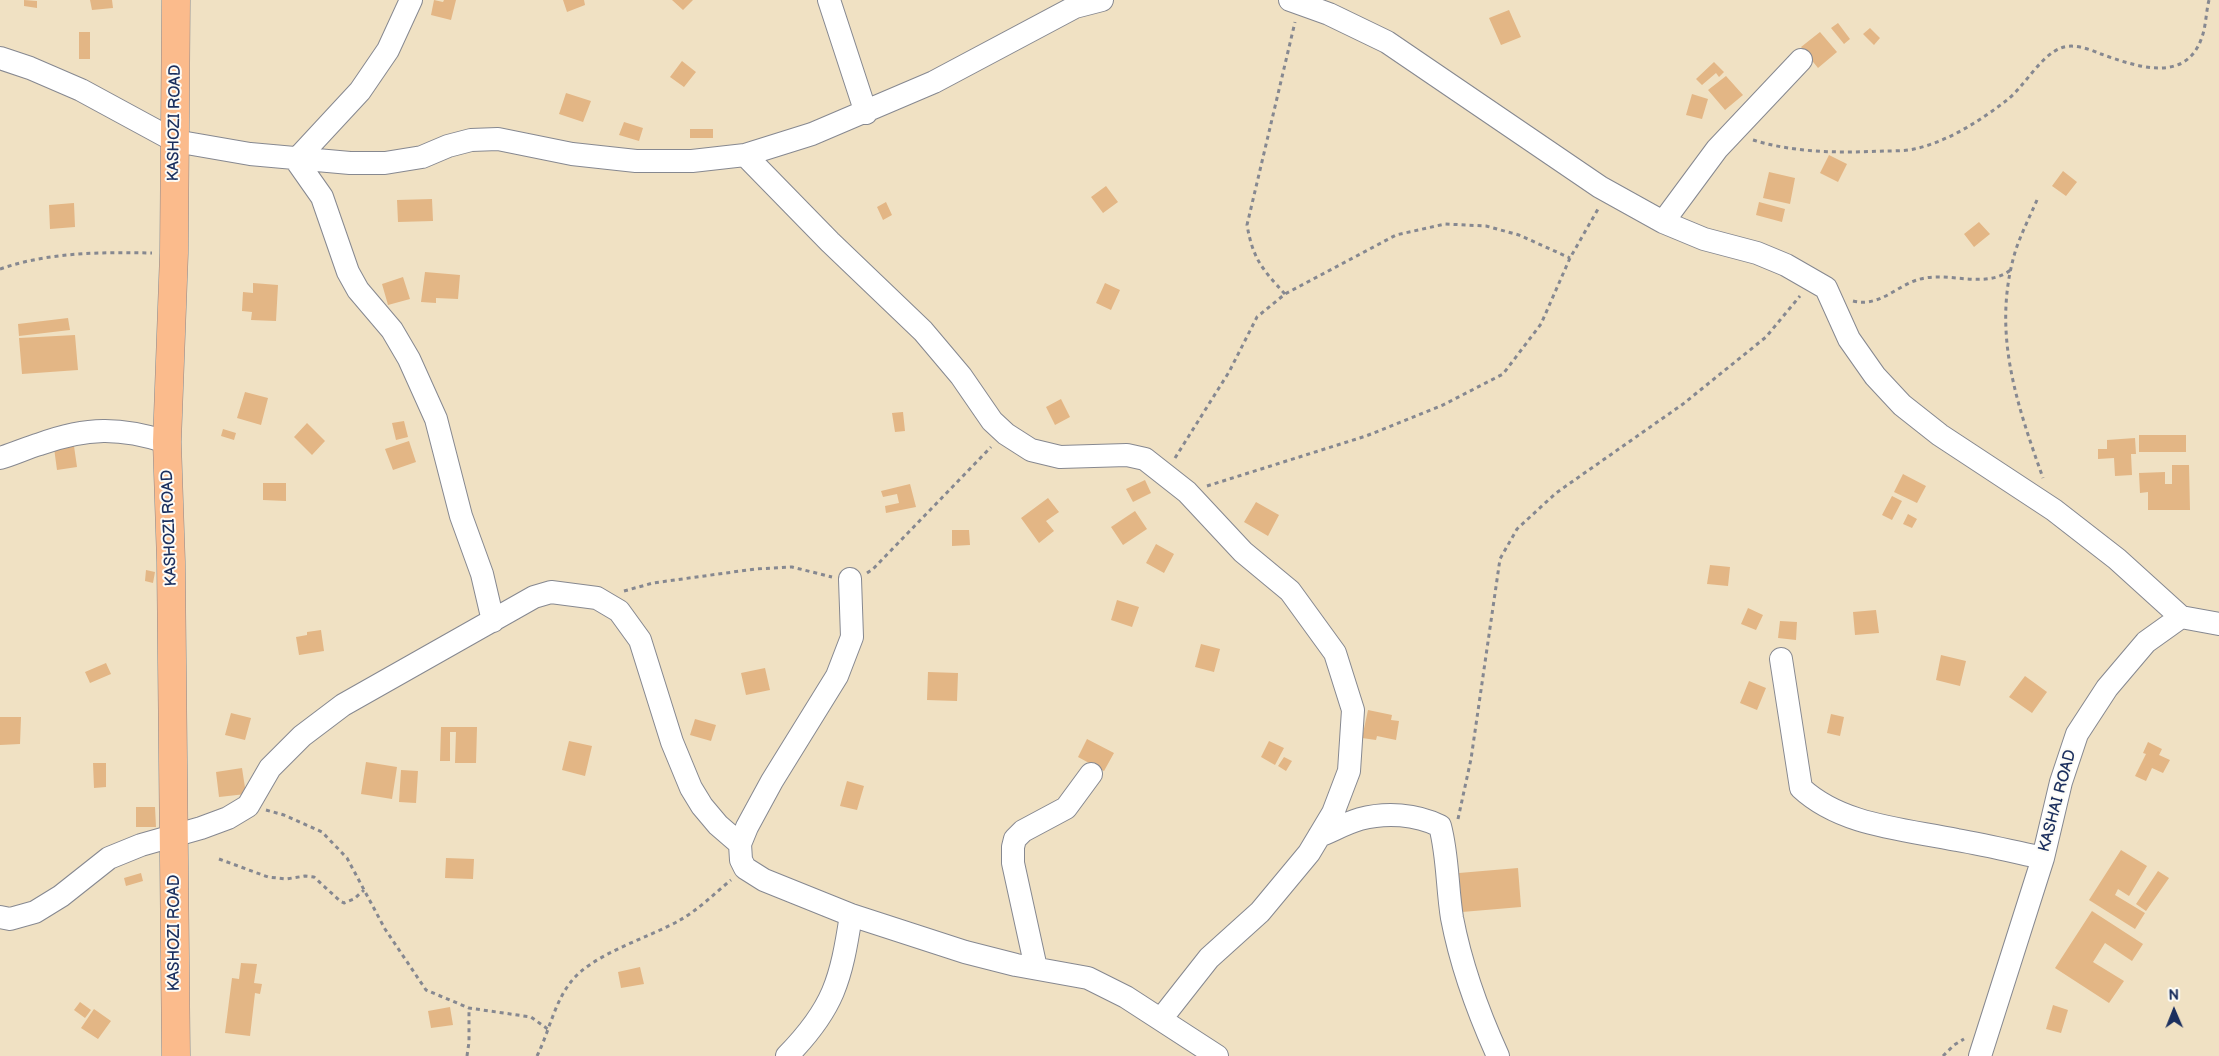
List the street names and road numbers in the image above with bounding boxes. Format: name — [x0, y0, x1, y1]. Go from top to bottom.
street label: KASHOZI ROAD — [164, 64, 186, 182]
street label: KASHOZI ROAD — [158, 469, 182, 587]
street label: KASHAI ROAD — [2035, 748, 2081, 854]
street label: KASHOZI ROAD — [165, 875, 185, 991]

